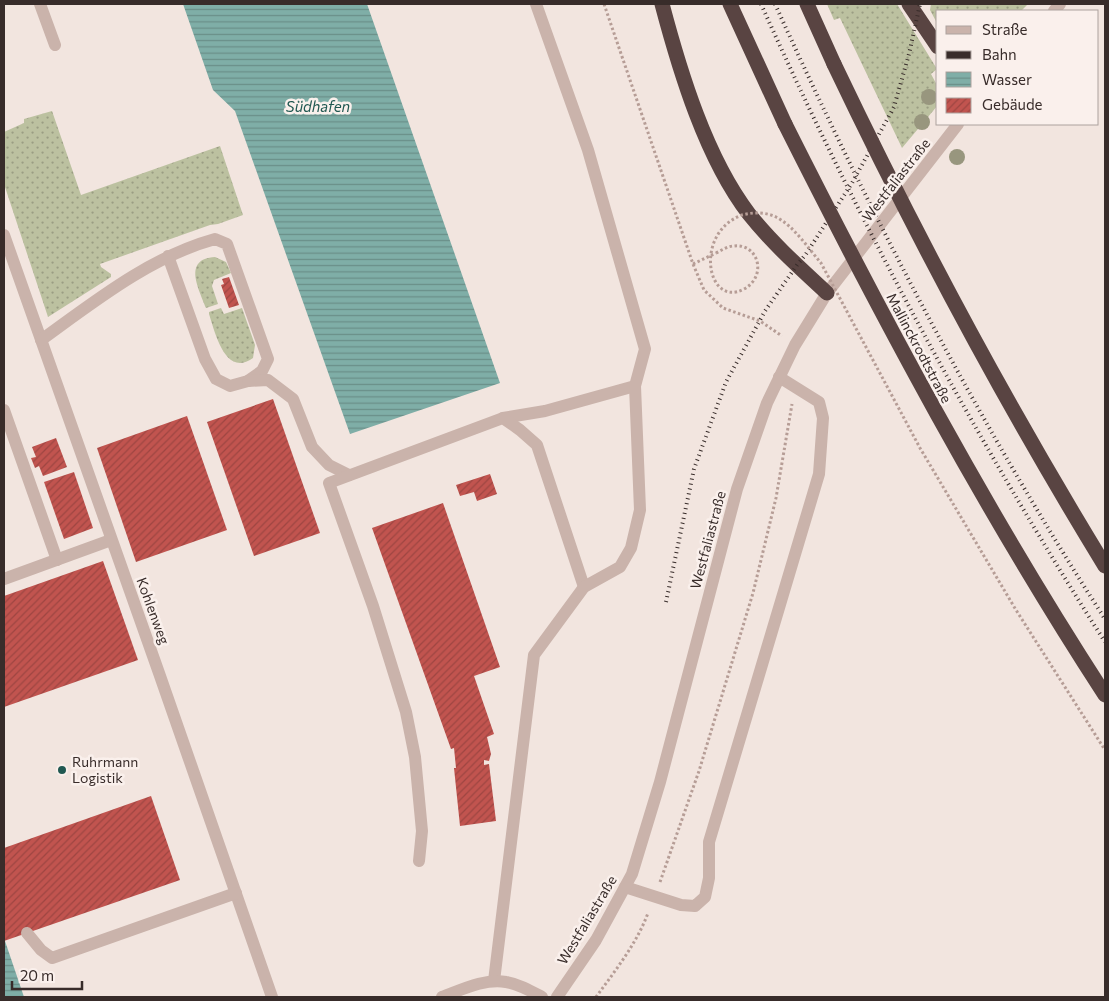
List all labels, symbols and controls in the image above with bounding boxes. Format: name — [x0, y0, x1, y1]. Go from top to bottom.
legend — [936, 10, 1099, 125]
text: Straße — [982, 20, 1028, 38]
text: Bahn — [982, 45, 1017, 63]
text: Wasser — [982, 70, 1032, 88]
text: Gebäude — [982, 95, 1043, 113]
water label: Südhafen — [286, 97, 350, 115]
street label: Westfaliastraße — [858, 135, 933, 225]
street label: Mallinckrodtstraße — [883, 290, 956, 406]
street label: Westfaliastraße — [686, 489, 729, 591]
street label: Kohlenweg — [134, 575, 174, 647]
place label: Ruhrmann Logistik — [72, 753, 138, 786]
marker: Ruhrmann Logistik — [56, 764, 68, 776]
street label: Westfaliastraße — [553, 872, 620, 967]
scale bar — [12, 958, 82, 990]
text: 20 m — [20, 966, 54, 984]

